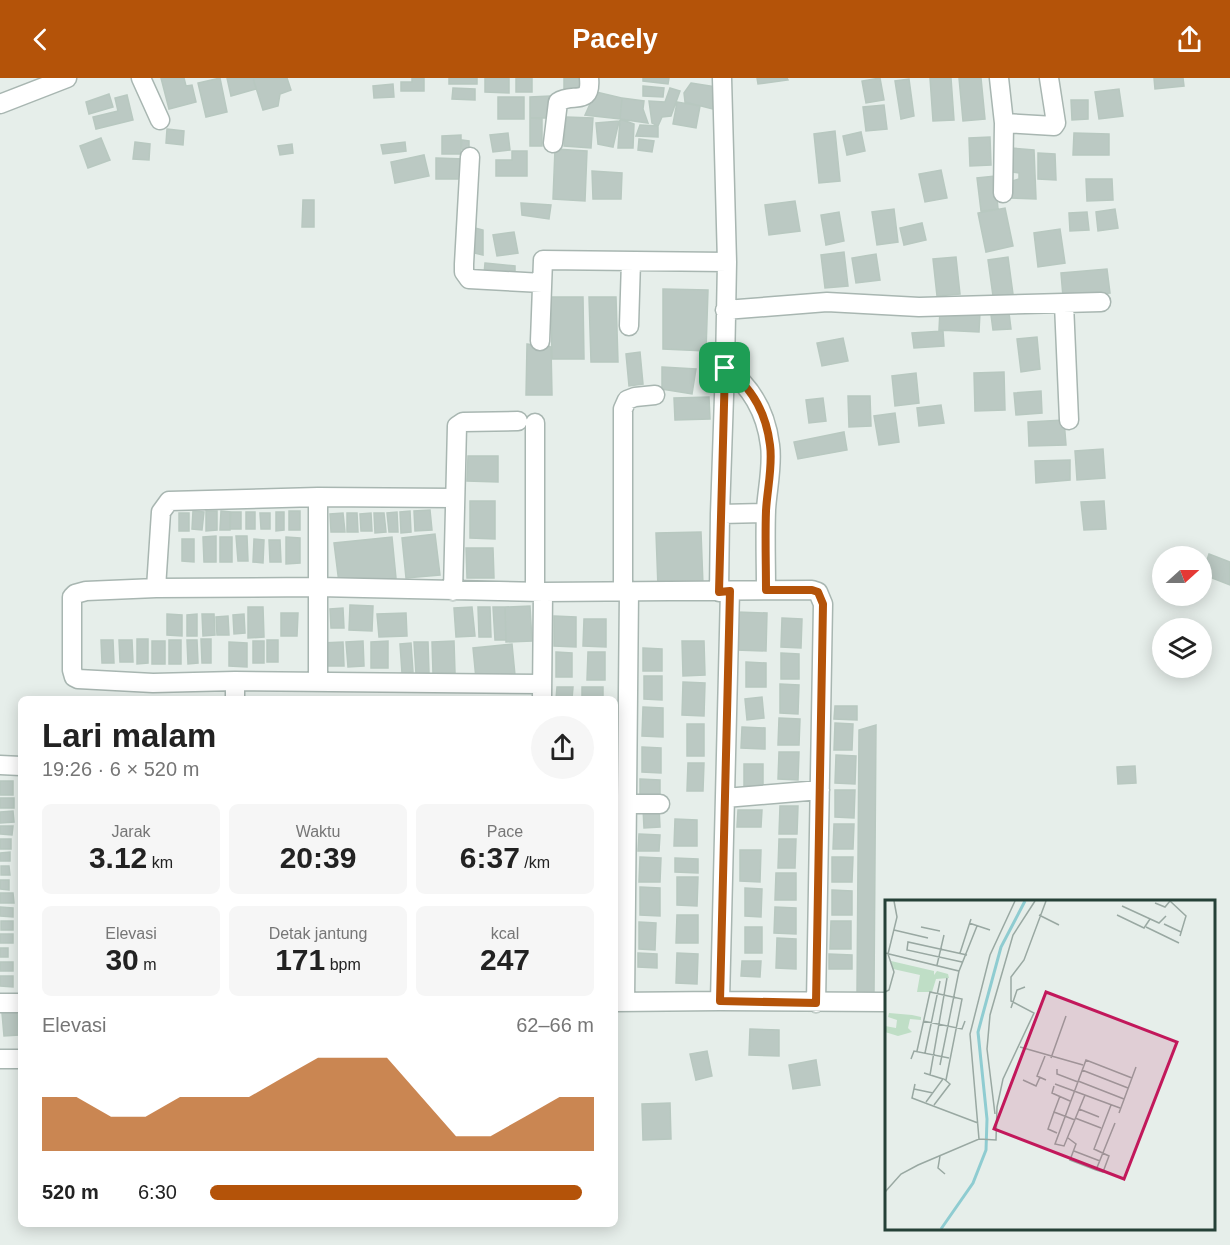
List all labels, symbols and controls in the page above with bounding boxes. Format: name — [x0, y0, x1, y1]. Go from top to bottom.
icon: back — [24, 23, 57, 56]
icon: share — [1173, 23, 1206, 56]
text: Pacely — [572, 24, 658, 54]
pin — [699, 342, 750, 393]
icon: arrive — [708, 351, 741, 384]
north arrow — [1152, 546, 1212, 606]
map controls — [1152, 546, 1212, 678]
button: layers — [1152, 618, 1212, 678]
button: share — [531, 716, 594, 779]
text: Lari malam — [42, 717, 216, 754]
text: 19:26 · 6 × 520 m — [42, 758, 199, 780]
text: Jarak — [111, 823, 151, 840]
text: Waktu — [296, 823, 340, 840]
text: Pace — [487, 823, 523, 840]
text: 3.12 — [89, 841, 147, 874]
text: 20:39 — [280, 841, 356, 874]
text: 6:37 — [460, 841, 520, 874]
text: km — [147, 854, 173, 871]
text: /km — [520, 854, 550, 871]
inset map — [885, 900, 1215, 1230]
text: Elevasi — [105, 925, 157, 942]
text: Detak jantung — [269, 925, 367, 942]
text: kcal — [491, 925, 519, 942]
text: 30 — [105, 943, 139, 976]
text: 171 — [275, 943, 325, 976]
text: 247 — [480, 943, 530, 976]
text: m — [139, 956, 157, 973]
text: bpm — [325, 956, 361, 973]
text: Elevasi — [42, 1014, 106, 1036]
text: 62–66 m — [516, 1014, 594, 1036]
text: 520 m — [42, 1181, 99, 1203]
text: 6:30 — [138, 1181, 177, 1203]

